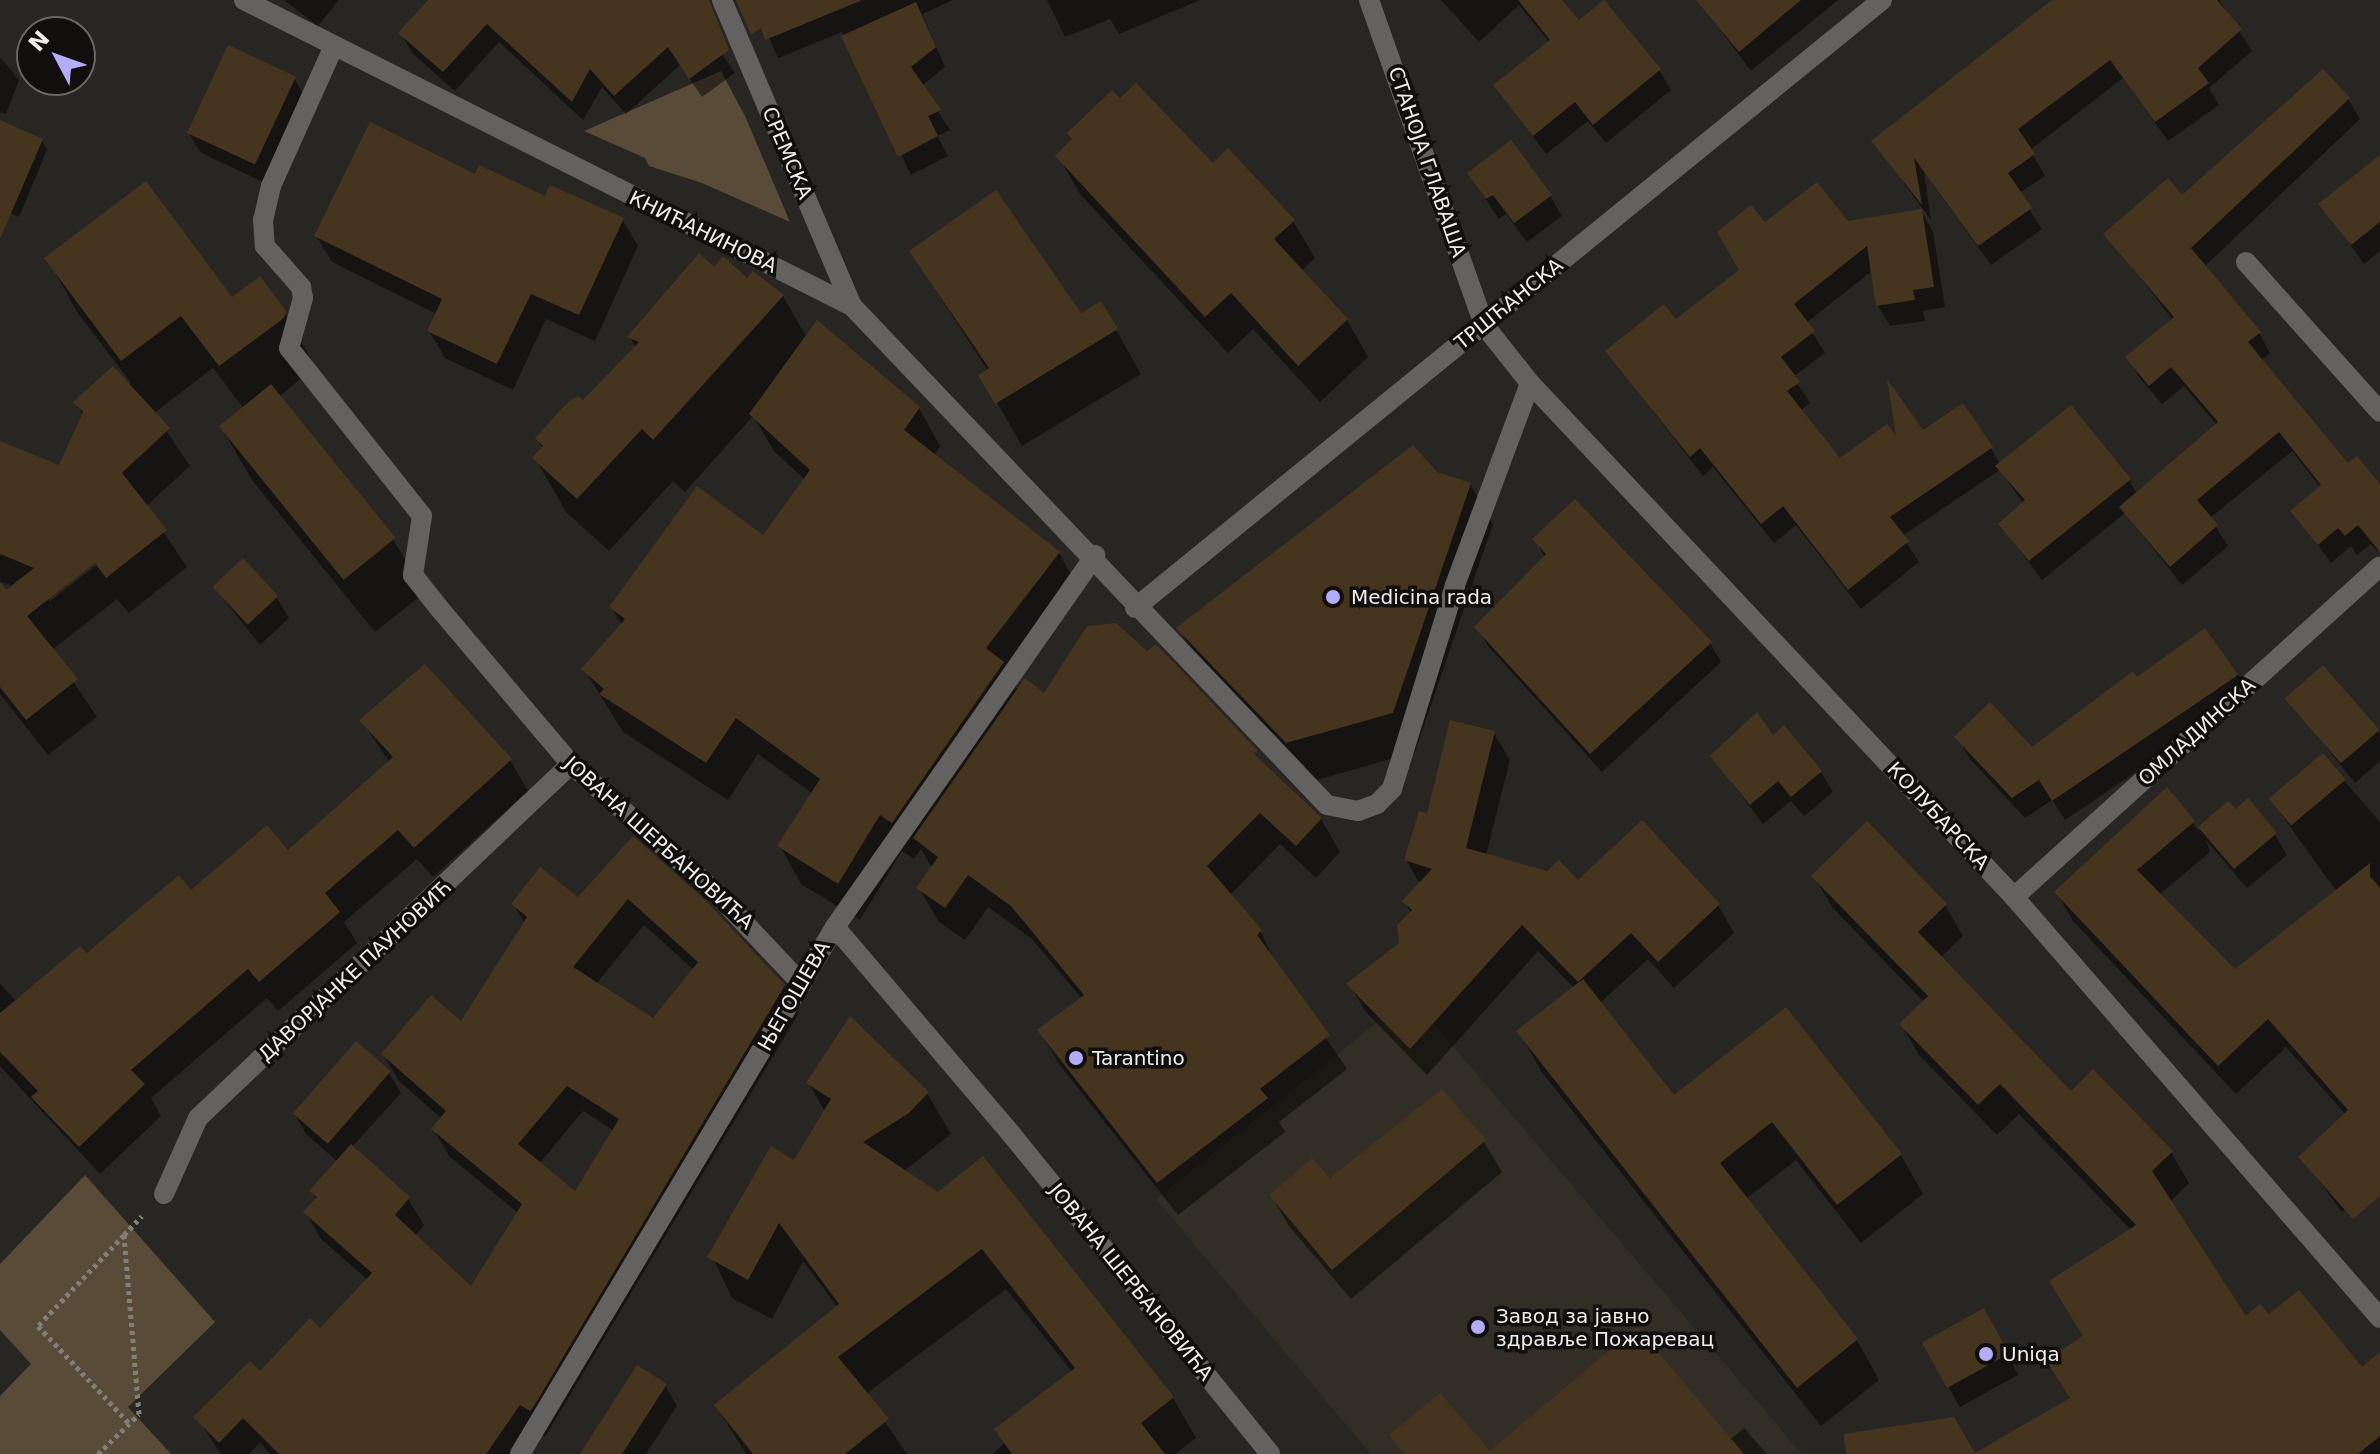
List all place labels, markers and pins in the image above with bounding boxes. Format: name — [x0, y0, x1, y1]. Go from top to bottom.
place label: Medicina rada — [1351, 585, 1492, 609]
marker: Medicina rada — [1322, 586, 1344, 608]
place label: Tarantino — [1092, 1046, 1185, 1070]
marker: Tarantino — [1067, 1049, 1085, 1067]
place label: Завод за јавно здравље Пожаревац — [1496, 1304, 1714, 1351]
marker: Завод за јавно здравље Пожаревац — [1467, 1316, 1489, 1338]
place label: Uniqa — [2002, 1342, 2060, 1366]
marker: Uniqa — [1977, 1345, 1995, 1363]

